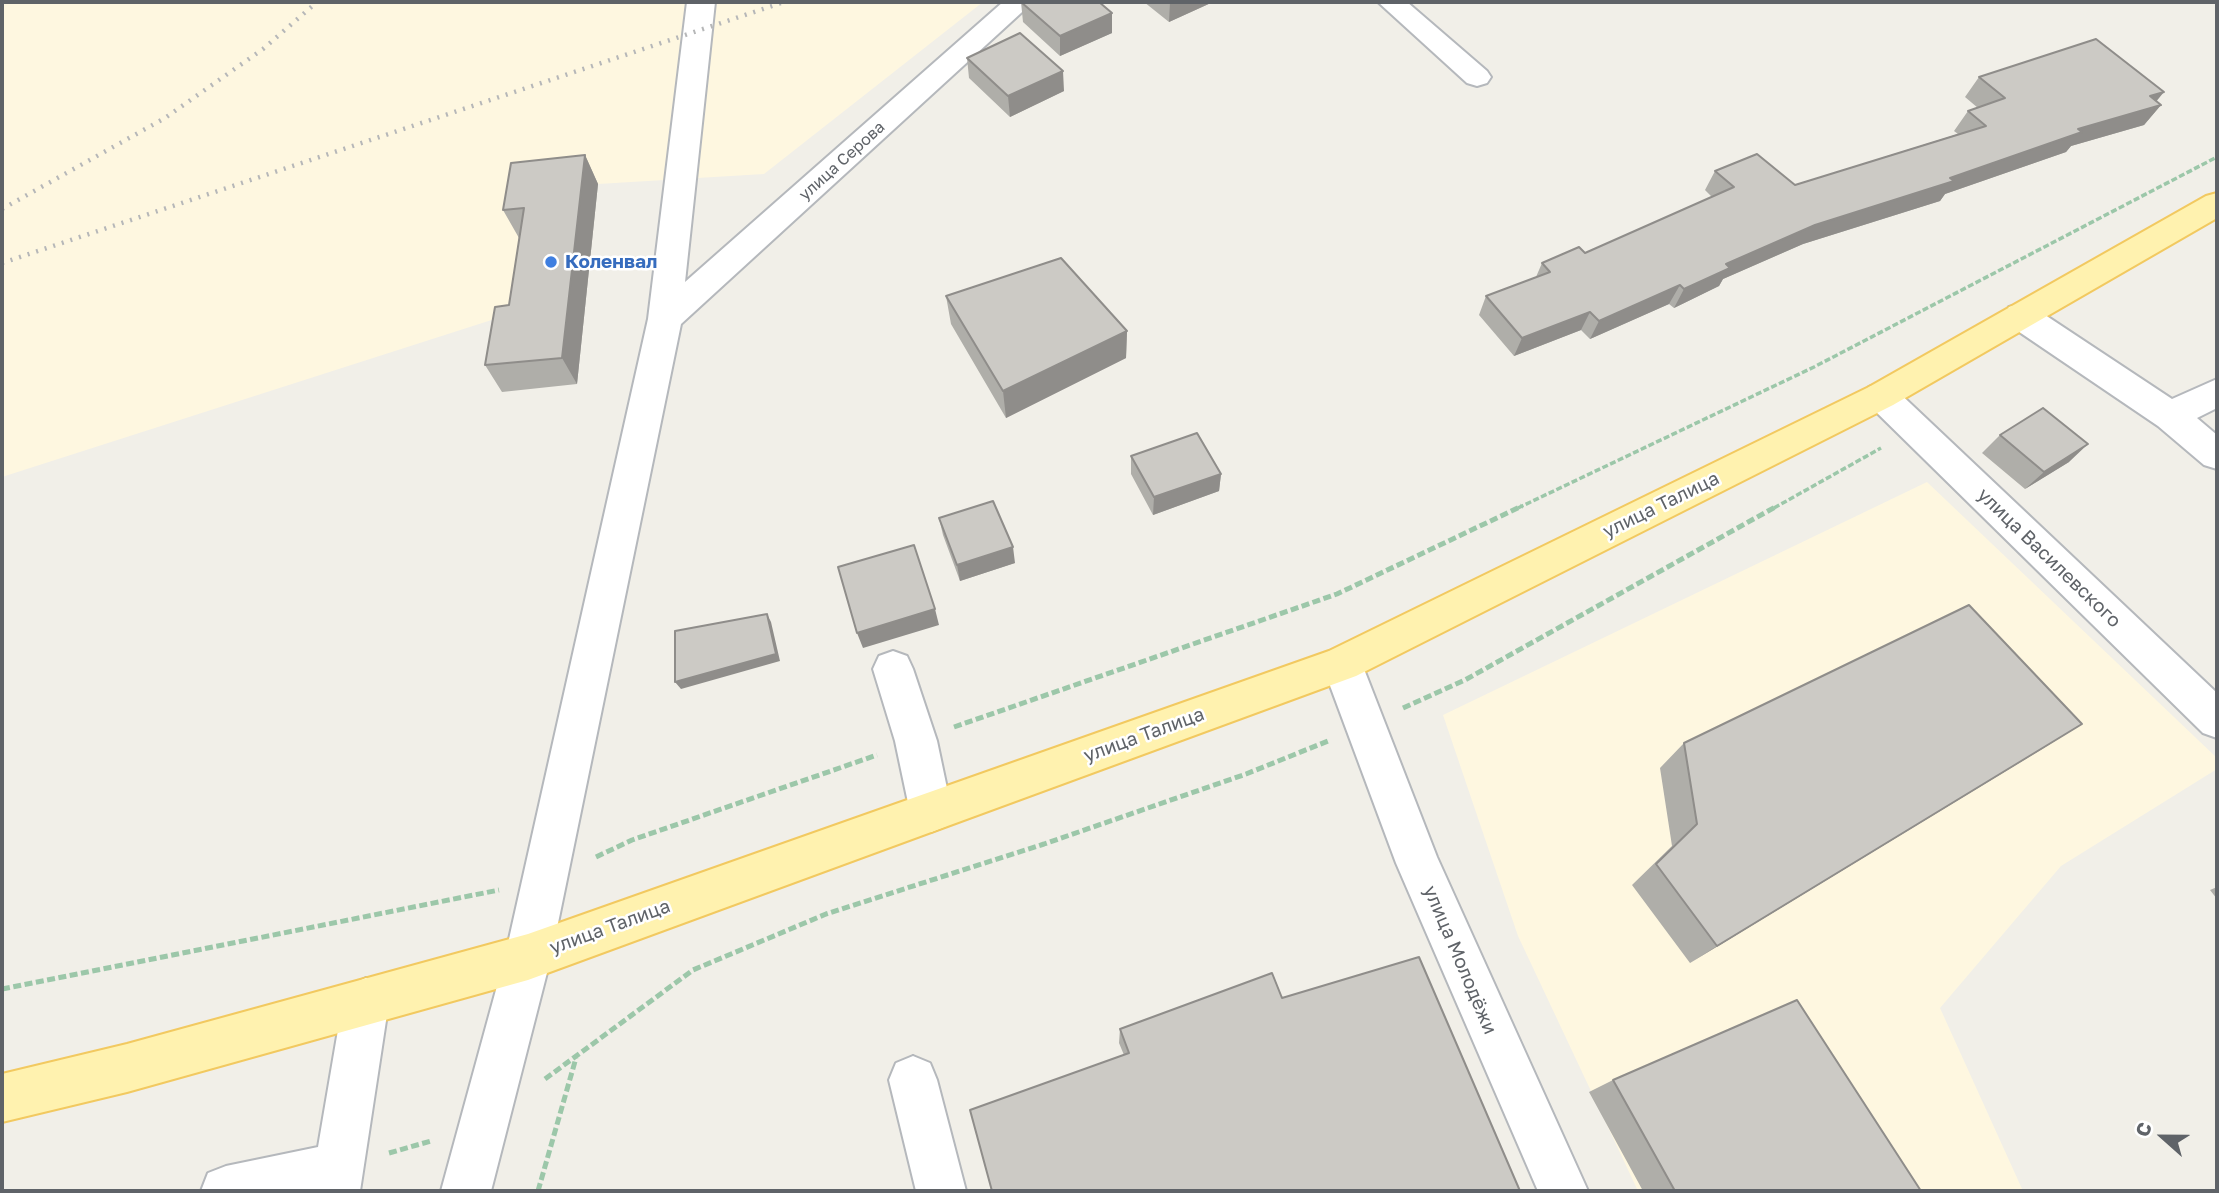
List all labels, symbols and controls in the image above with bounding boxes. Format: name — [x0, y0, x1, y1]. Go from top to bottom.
street label: улица Серова — [795, 118, 889, 204]
place label: Коленвал — [565, 251, 657, 273]
marker: Коленвал — [543, 254, 559, 270]
street label: улица Талица — [1599, 467, 1723, 543]
street label: улица Василевского — [1972, 483, 2126, 633]
street label: улица Талица — [1081, 703, 1207, 767]
street label: улица Молодёжи — [1418, 882, 1502, 1038]
street label: улица Талица — [547, 895, 673, 959]
north arrow — [2128, 1102, 2198, 1172]
text: С — [2130, 1119, 2156, 1140]

